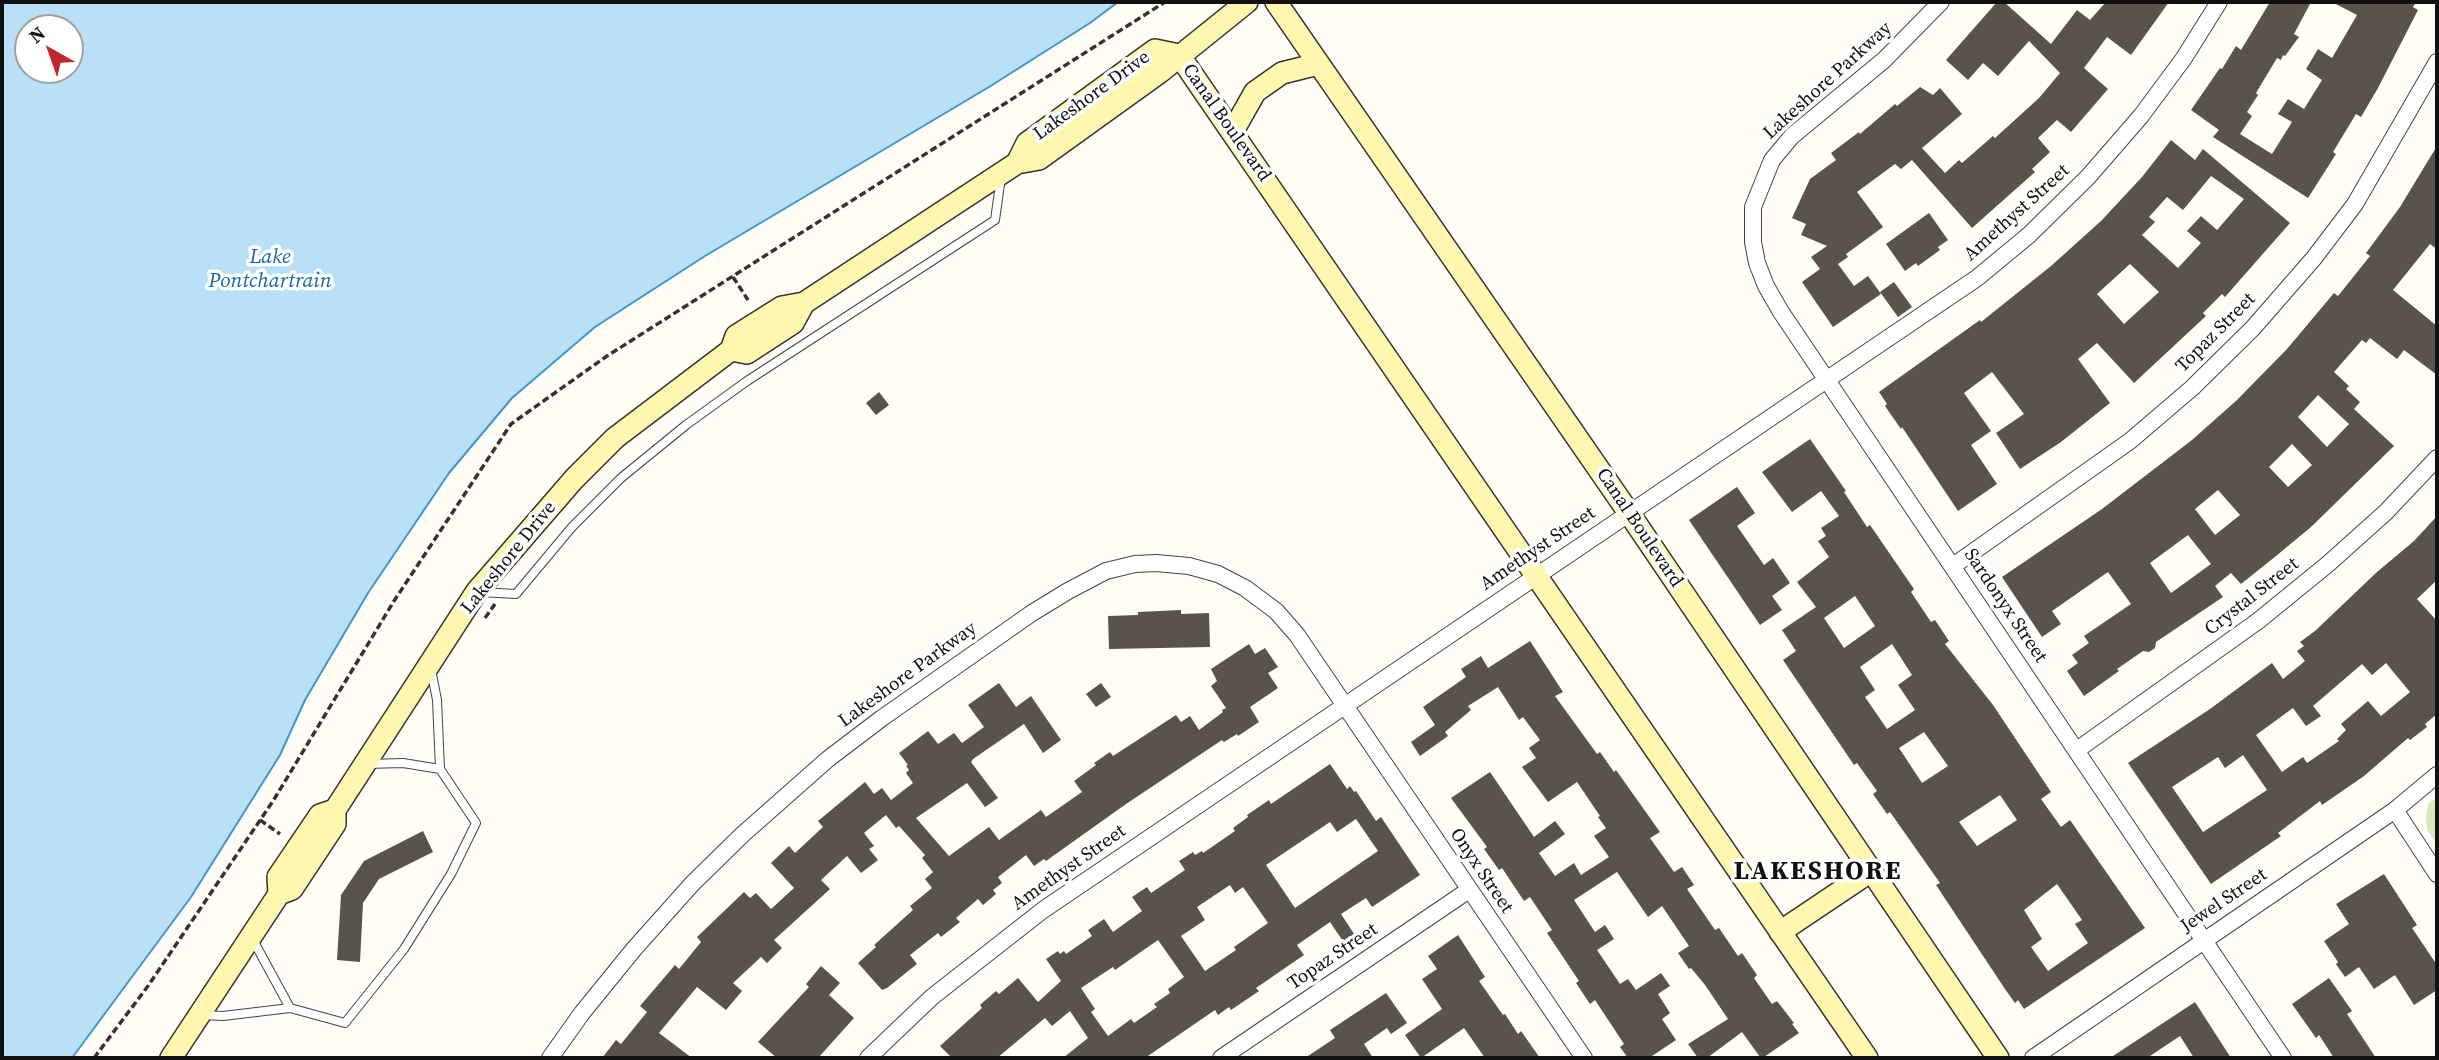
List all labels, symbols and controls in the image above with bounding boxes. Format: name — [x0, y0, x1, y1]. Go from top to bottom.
north arrow — [14, 14, 84, 84]
street label: Lakeshore Parkway — [1759, 17, 1897, 145]
text: N — [23, 20, 50, 49]
street label: Lakeshore Drive — [1029, 46, 1155, 146]
street label: Canal Boulevard — [1177, 60, 1275, 186]
street label: Amethyst Street — [1960, 160, 2074, 266]
water label: Lake Pontchartrain — [208, 245, 332, 295]
street label: Topaz Street — [2171, 288, 2261, 378]
street label: Canal Boulevard — [1591, 464, 1687, 592]
street label: Lakeshore Drive — [457, 497, 561, 619]
street label: Amethyst Street — [1476, 502, 1600, 596]
street label: Sardonyx Street — [1958, 545, 2052, 667]
street label: Crystal Street — [2200, 553, 2304, 641]
street label: Lakeshore Parkway — [835, 617, 981, 733]
street label: Amethyst Street — [1008, 820, 1130, 916]
street label: Onyx Street — [1444, 824, 1518, 918]
district label: LAKESHORE — [1735, 856, 1901, 888]
street label: Jewel Street — [2177, 864, 2271, 938]
street label: Topaz Street — [1284, 919, 1382, 995]

